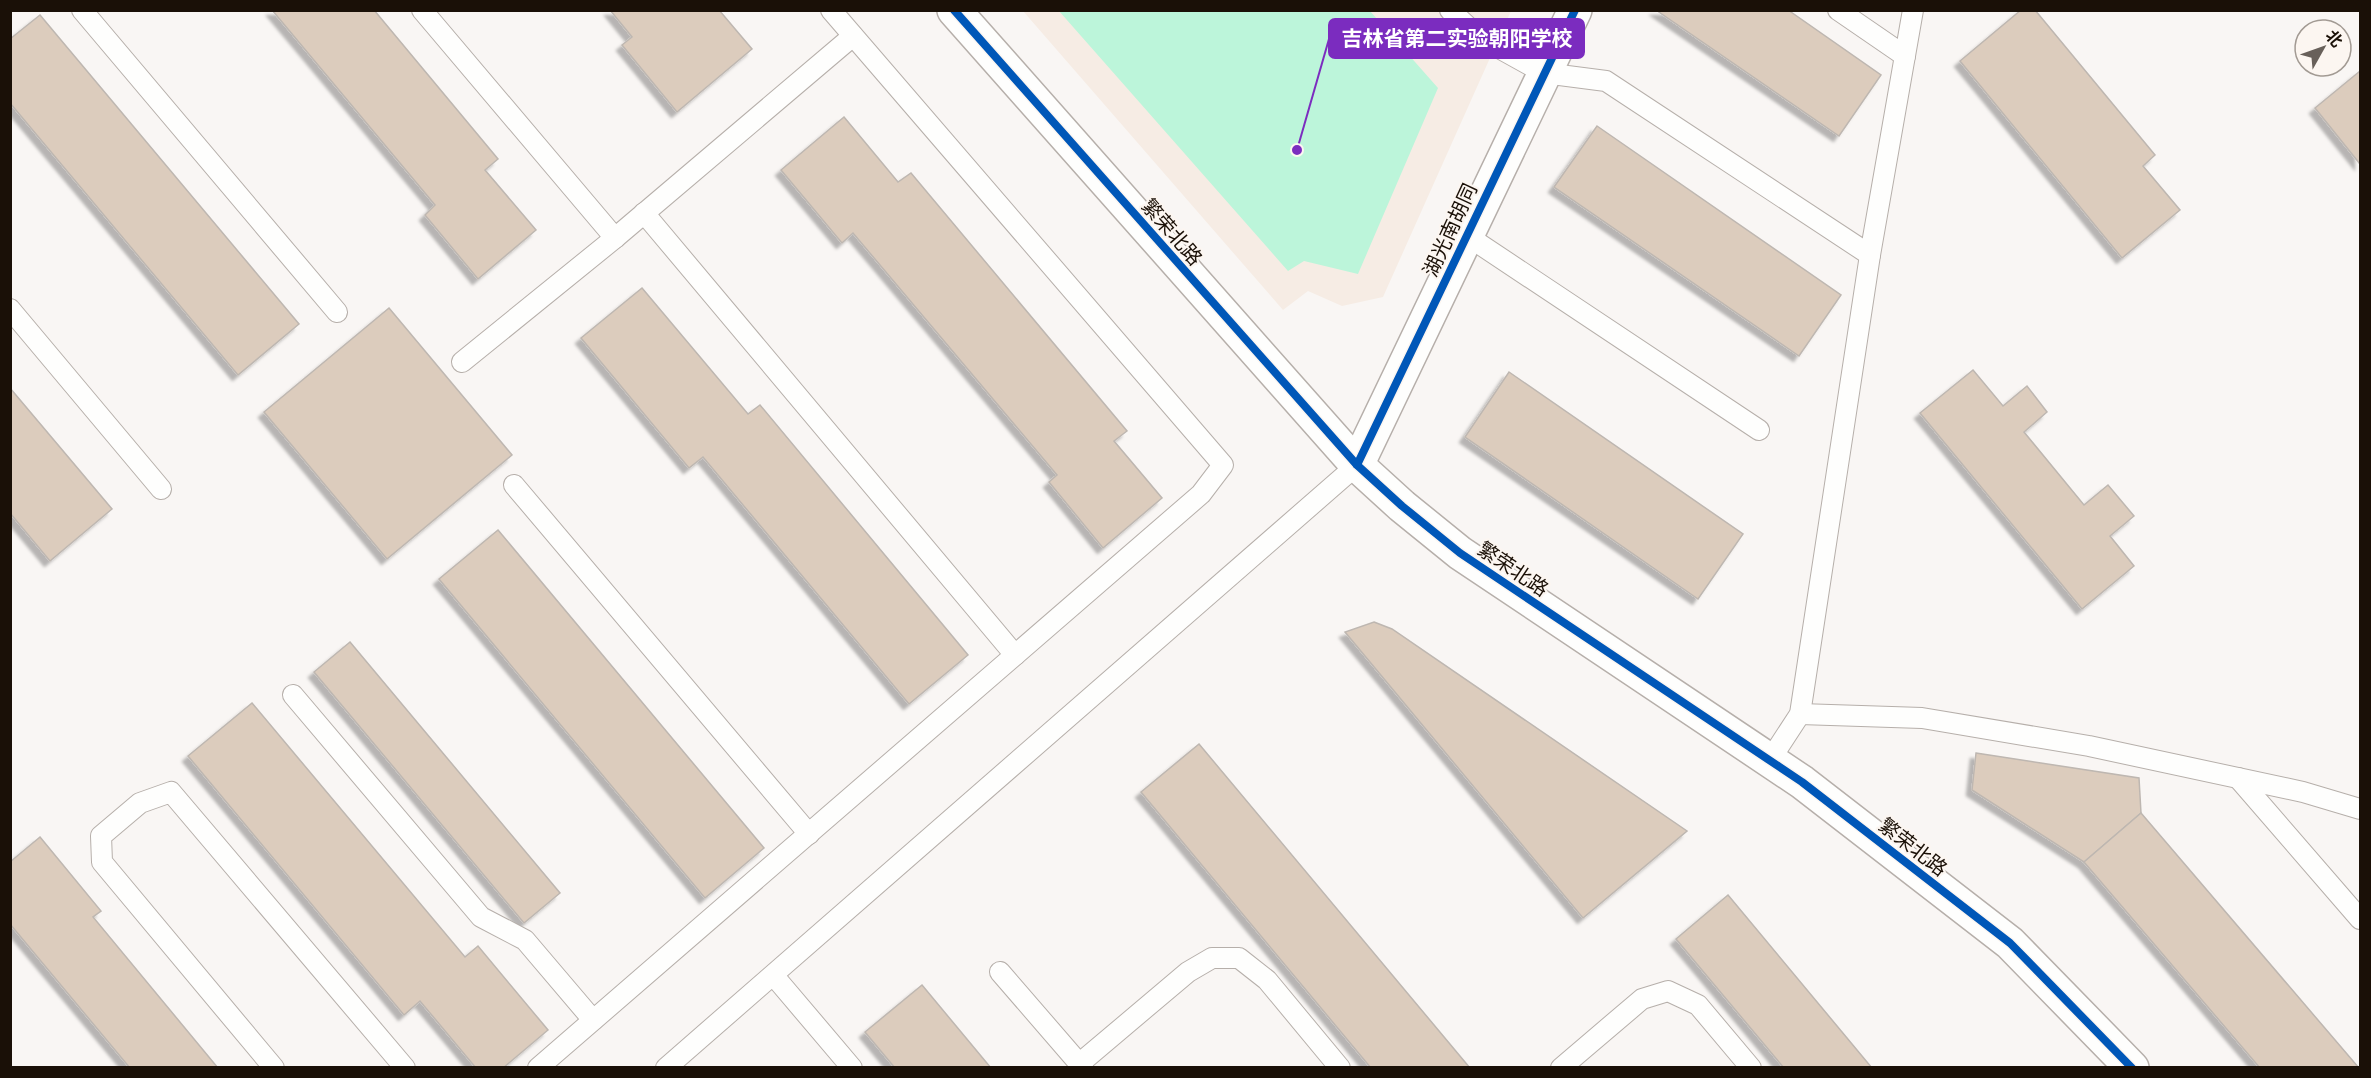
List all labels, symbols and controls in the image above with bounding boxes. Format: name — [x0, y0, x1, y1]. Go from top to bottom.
north arrow — [2293, 18, 2353, 78]
callout: 吉林省第二实验朝阳学校 — [1329, 19, 1584, 58]
text: 吉林省第二实验朝阳学校 — [1342, 27, 1573, 54]
text: 北 — [2320, 27, 2346, 52]
street label: 湖光南胡同 — [1419, 180, 1485, 282]
street label: 繁荣北路 — [1134, 195, 1207, 272]
street label: 繁荣北路 — [1471, 538, 1552, 604]
street label: 繁荣北路 — [1872, 814, 1951, 883]

